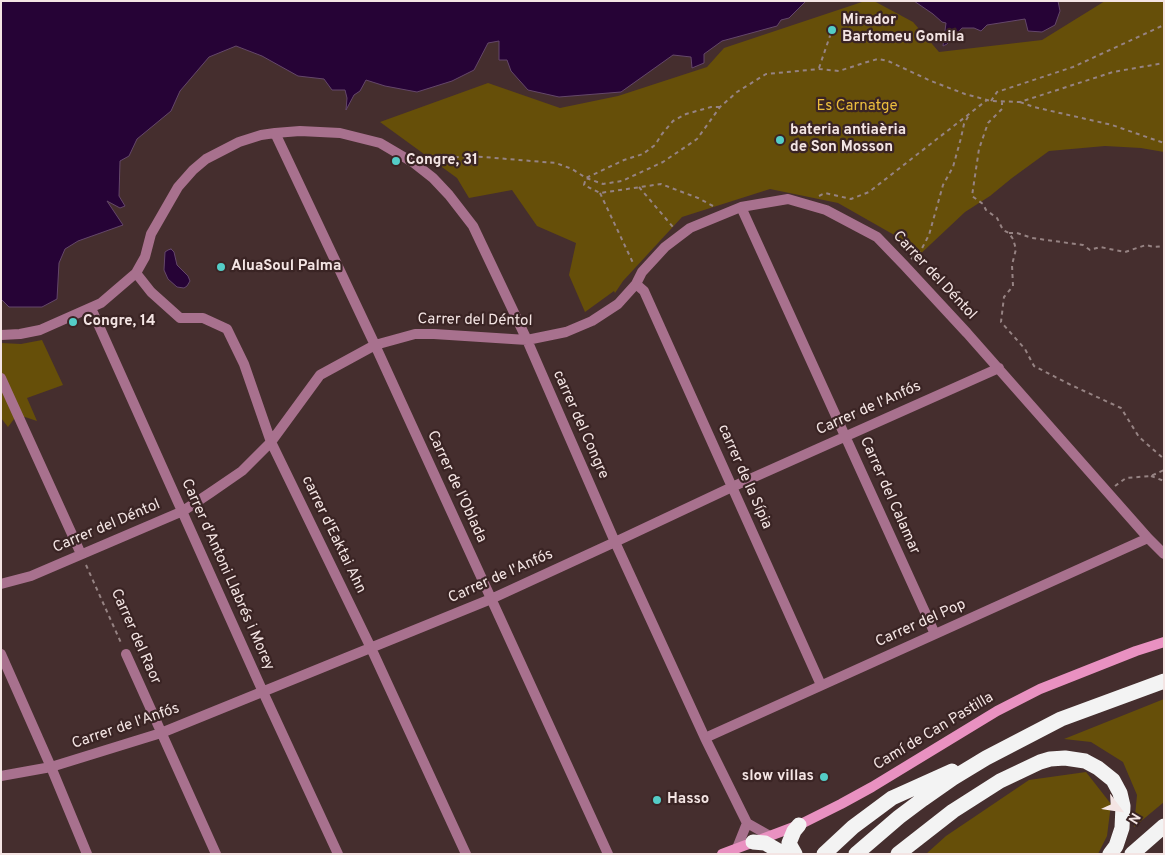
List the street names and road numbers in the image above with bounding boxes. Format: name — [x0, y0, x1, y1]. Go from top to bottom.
street label: Carrer del Déntol — [888, 228, 980, 324]
street label: Carrer del Déntol — [417, 311, 533, 331]
street label: carrer del Congre — [548, 368, 612, 482]
street label: Carrer de l'Anfós — [814, 378, 924, 440]
street label: carrer de la Sípia — [713, 422, 775, 532]
street label: Carrer de l'Oblada — [422, 428, 490, 546]
street label: Carrer del Calamar — [855, 434, 923, 558]
street label: carrer d'Eaktai Ahn — [297, 473, 369, 597]
street label: Carrer d'Antoni Llabrés i Morey — [177, 476, 277, 674]
street label: Carrer del Déntol — [51, 496, 163, 558]
street label: Carrer de l'Anfós — [446, 546, 556, 608]
street label: Carrer del Raor — [106, 586, 164, 688]
street label: Carrer del Pop — [873, 596, 969, 652]
street label: Camí de Can Pastilla — [871, 689, 997, 775]
street label: Carrer de l'Anfós — [70, 700, 182, 754]

